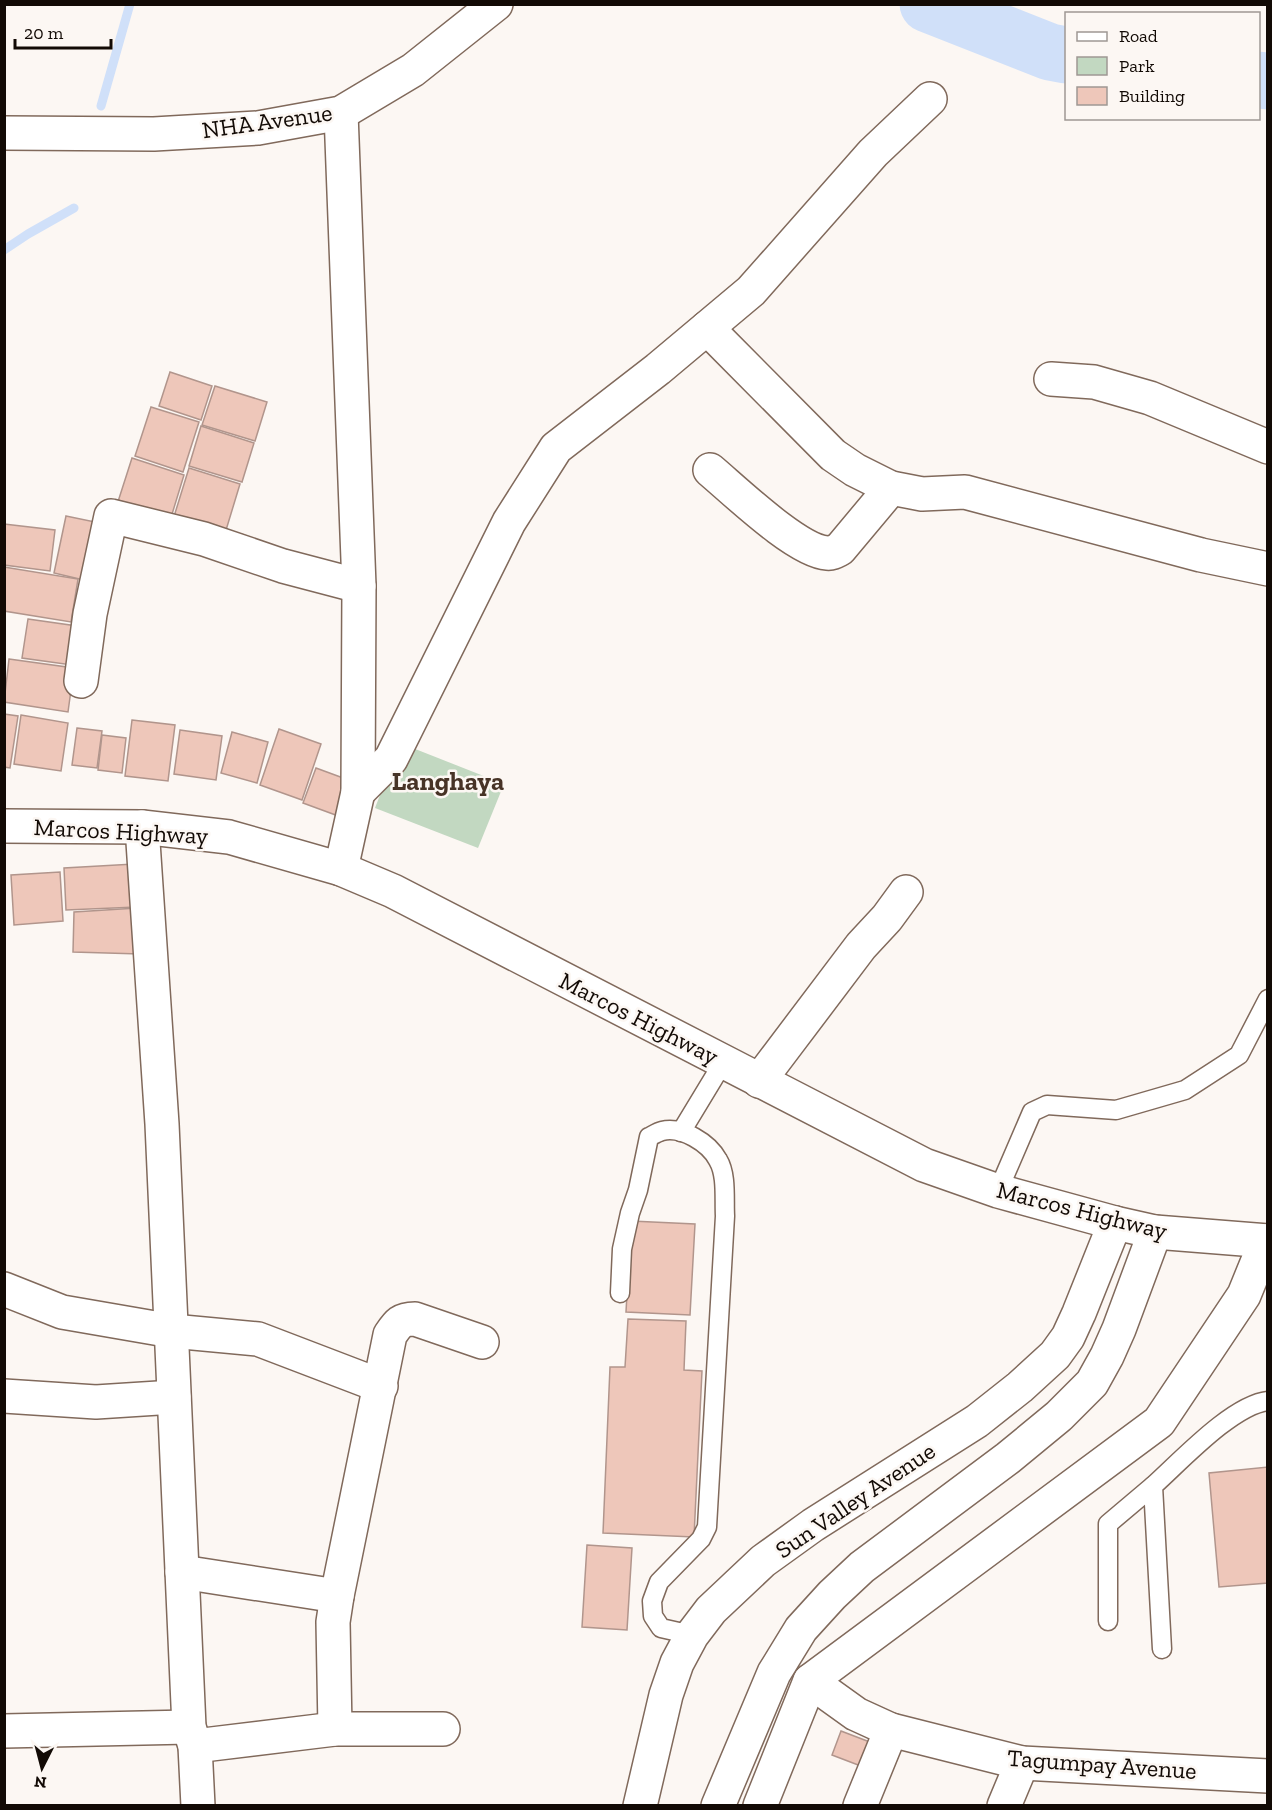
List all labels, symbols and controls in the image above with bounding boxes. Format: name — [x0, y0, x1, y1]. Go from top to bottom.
scale bar — [15, 12, 111, 50]
legend — [1065, 12, 1260, 120]
text: 20 m — [24, 22, 64, 44]
text: Road — [1119, 25, 1158, 47]
text: Park — [1119, 55, 1155, 77]
text: Building — [1119, 85, 1185, 107]
street label: NHA Avenue — [200, 98, 334, 144]
district label: Langhaya — [392, 765, 504, 797]
street label: Marcos Highway — [33, 812, 210, 850]
street label: Marcos Highway — [555, 965, 724, 1071]
street label: Marcos Highway — [994, 1175, 1171, 1245]
street label: Sun Valley Avenue — [770, 1436, 940, 1564]
north arrow — [12, 1738, 72, 1798]
street label: Tagumpay Avenue — [1006, 1743, 1198, 1785]
text: N — [33, 1772, 48, 1793]

